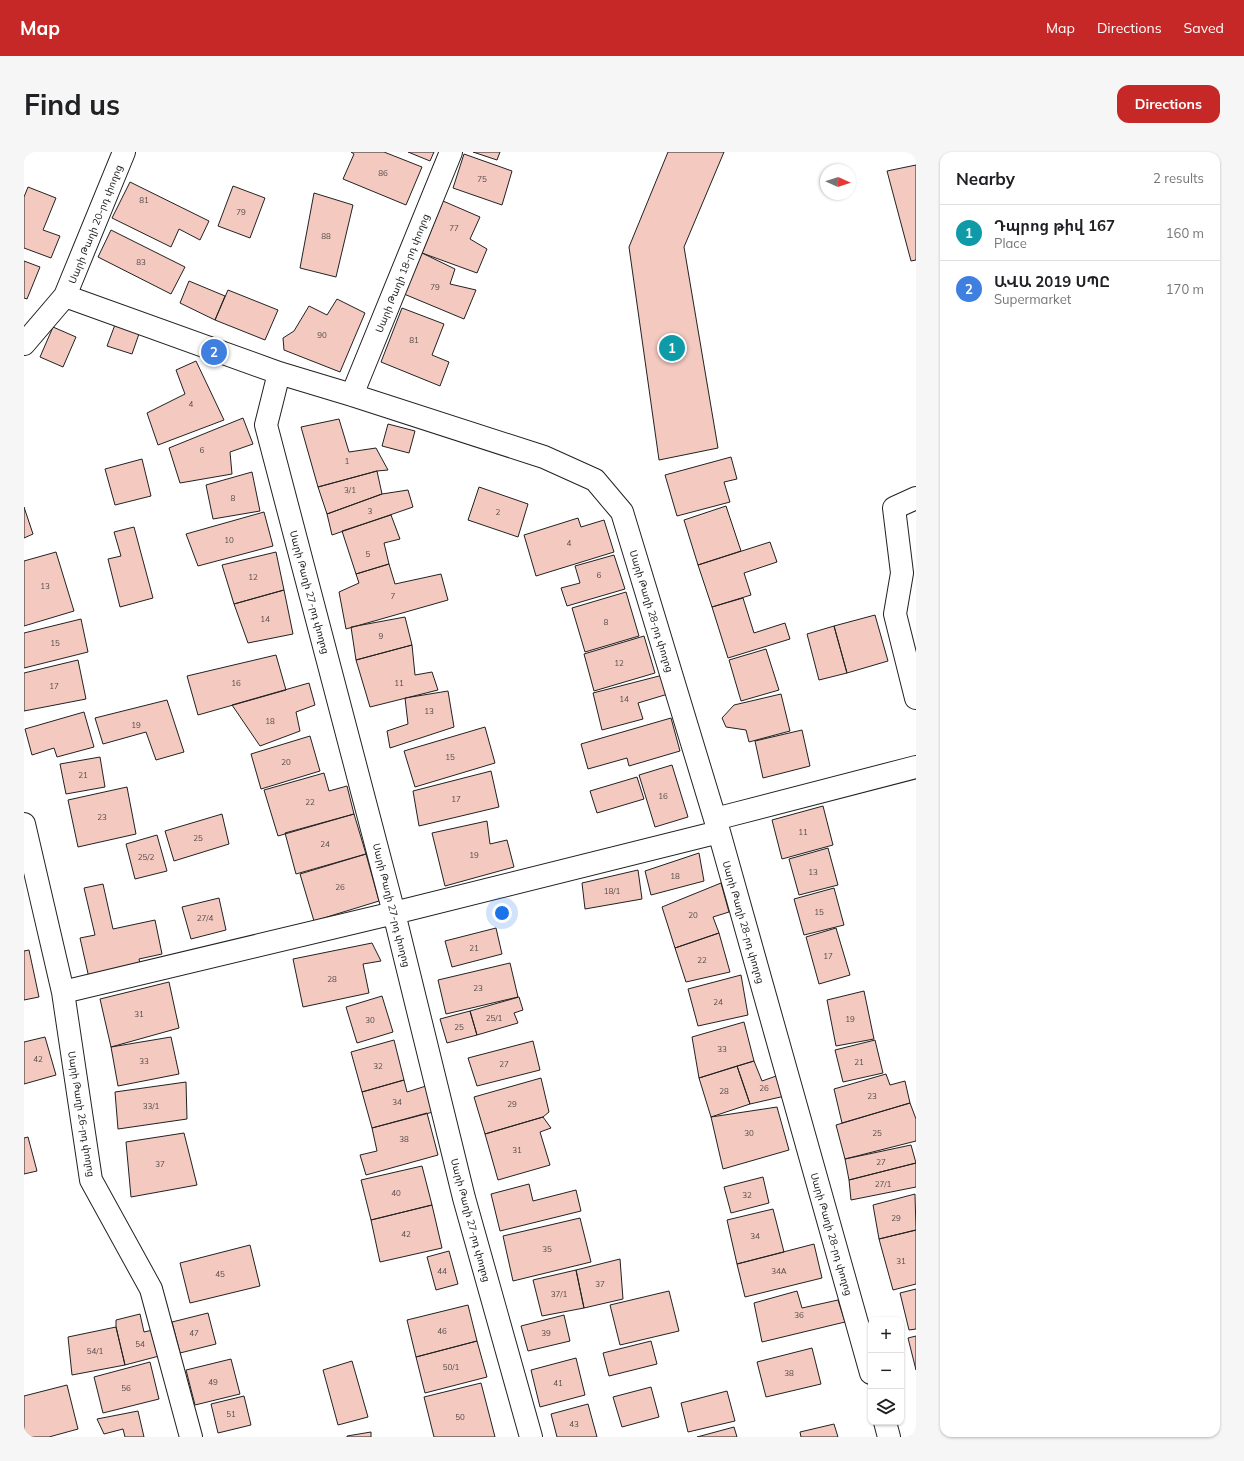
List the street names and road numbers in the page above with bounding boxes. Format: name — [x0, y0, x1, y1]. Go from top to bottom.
street label: Սարի Թաղի 20-րդ փողոց — [66, 163, 125, 286]
street label: Սարի Թաղի 18-րդ փողոց — [373, 212, 432, 335]
street label: Սարի Թաղի 27-րդ փողոց — [287, 529, 332, 655]
street label: Սարի Թաղի 28-րդ փողոց — [627, 548, 676, 674]
street label: Սարի Թաղի 27-րդ փողոց — [370, 842, 413, 968]
street label: Սարի Թաղի 28-րդ փողոց — [720, 859, 767, 985]
street label: Սարի Թաղի 26-րդ փողոց — [65, 1050, 98, 1178]
street label: Սարի Թաղի 27-րդ փողոց — [448, 1157, 493, 1283]
street label: Սարի Թաղի 28-րդ փողոց — [808, 1171, 855, 1297]

